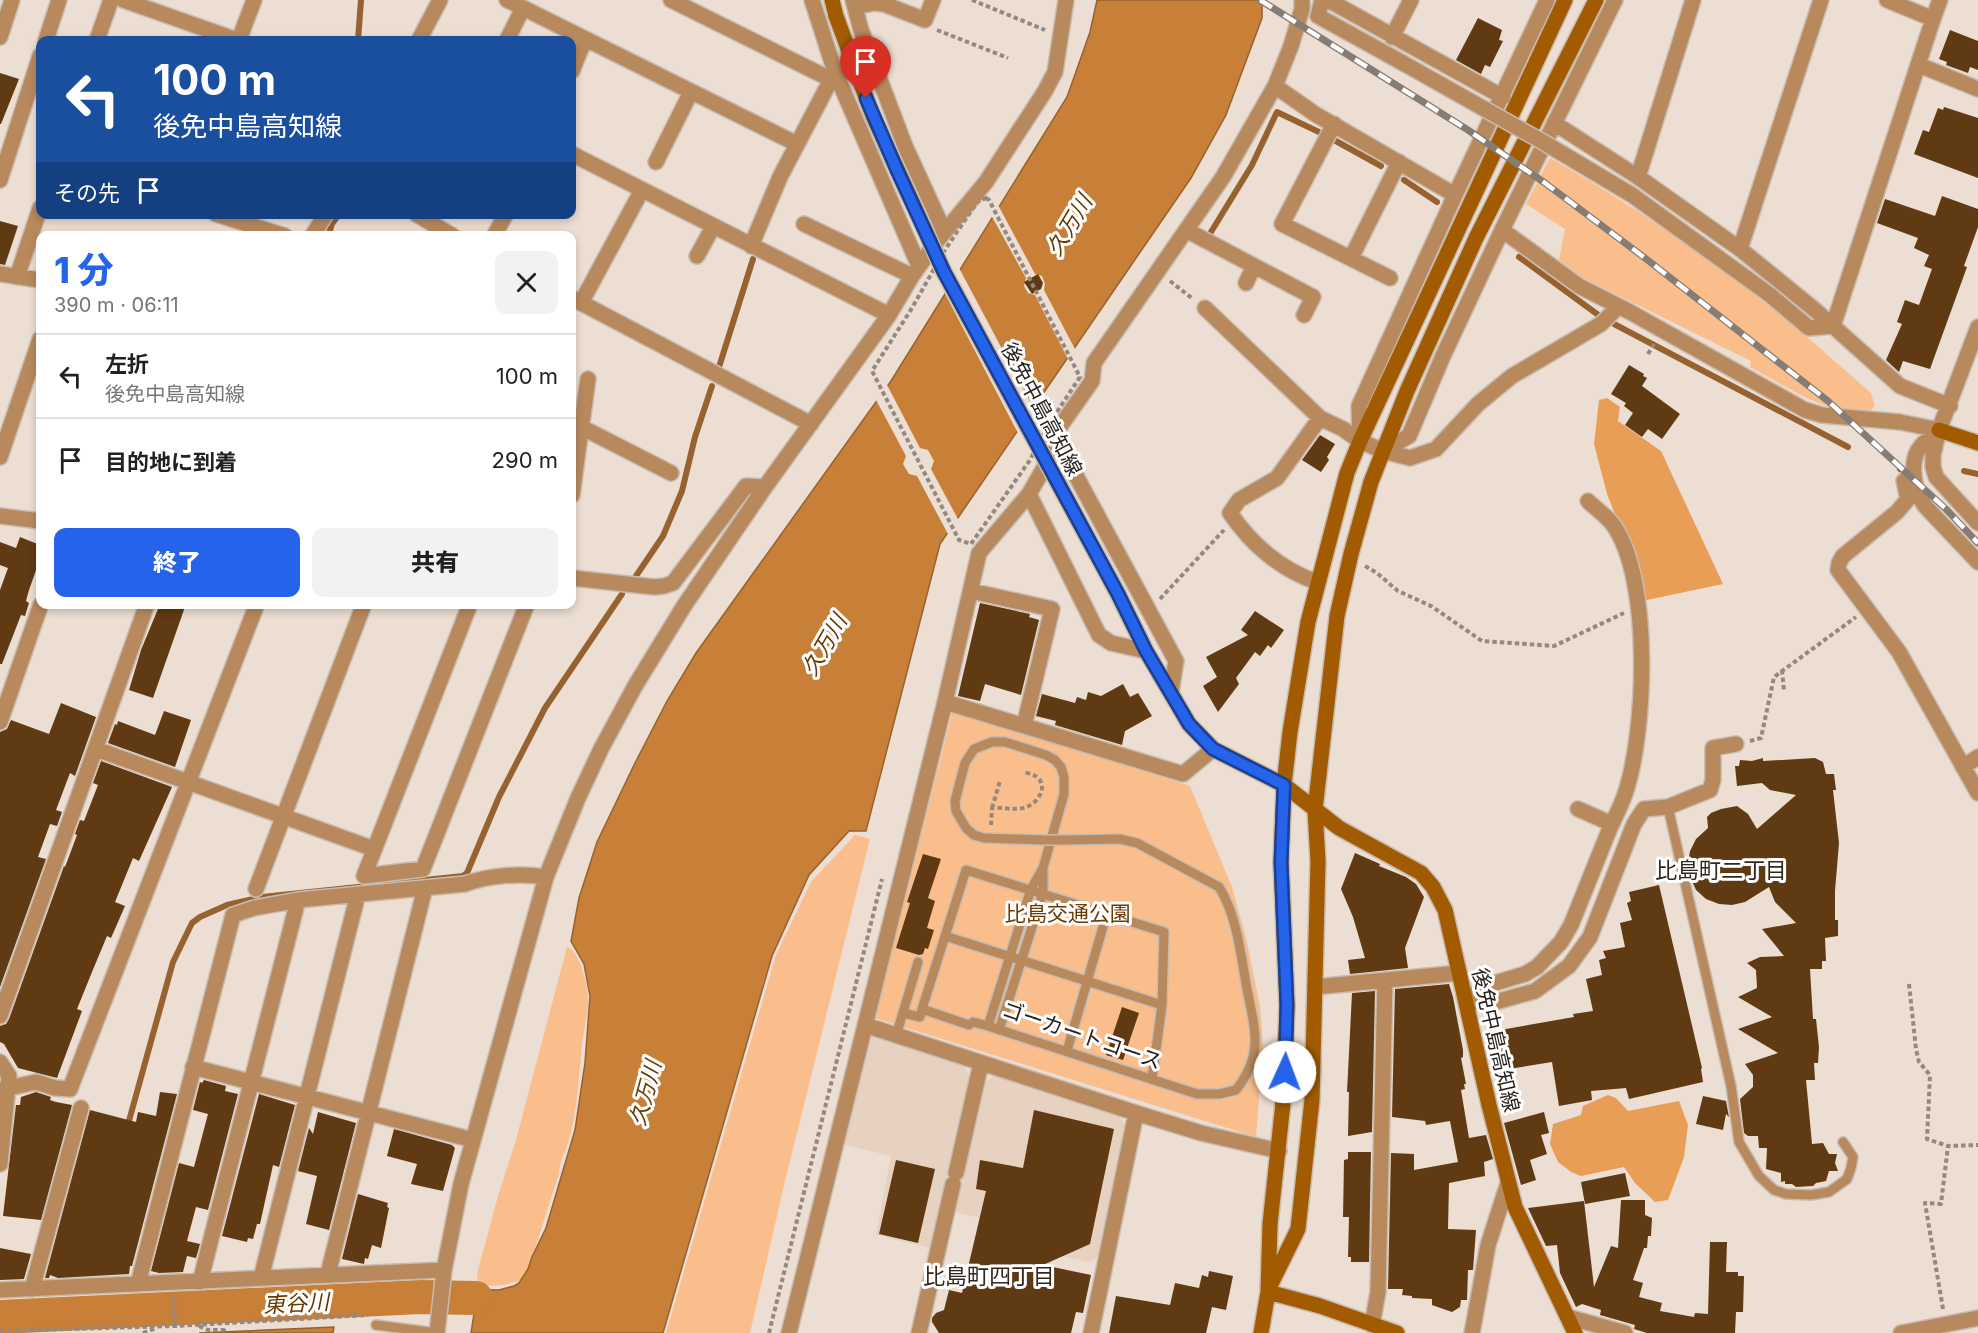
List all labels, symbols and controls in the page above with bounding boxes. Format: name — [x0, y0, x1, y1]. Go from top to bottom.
pin — [840, 36, 891, 98]
icon: arrive — [849, 45, 882, 78]
text: 100 m — [153, 54, 276, 105]
icon: left — [54, 60, 132, 138]
text: 後免中島高知線 — [153, 110, 342, 143]
icon: arrive — [132, 174, 165, 207]
text: その先 — [54, 180, 120, 206]
water label: 久万川 — [1041, 188, 1098, 260]
text: 1 分 — [54, 248, 114, 292]
button: close — [495, 251, 558, 314]
text: 390 m · 06:11 — [54, 293, 179, 317]
street label: 後免中島高知線 — [996, 338, 1088, 480]
text: 左折 — [105, 351, 149, 377]
icon: left — [54, 360, 87, 393]
text: 100 m — [496, 363, 558, 389]
text: 後免中島高知線 — [105, 382, 245, 406]
icon: arrive — [54, 444, 87, 477]
text: 290 m — [492, 447, 558, 473]
text: 目的地に到着 — [105, 449, 237, 475]
button: 終了 — [54, 528, 300, 597]
button: 共有 — [312, 528, 558, 597]
water label: 久万川 — [796, 608, 853, 680]
district label: 比島町二丁目 — [1655, 857, 1787, 883]
park label: 比島交通公園 — [1005, 901, 1131, 926]
street label: 後免中島高知線 — [1467, 966, 1525, 1114]
street label: ゴーカートコース — [999, 996, 1165, 1074]
position arrow — [1253, 1040, 1317, 1104]
water label: 久万川 — [624, 1056, 667, 1128]
district label: 比島町四丁目 — [923, 1263, 1055, 1289]
water label: 東谷川 — [262, 1288, 332, 1318]

